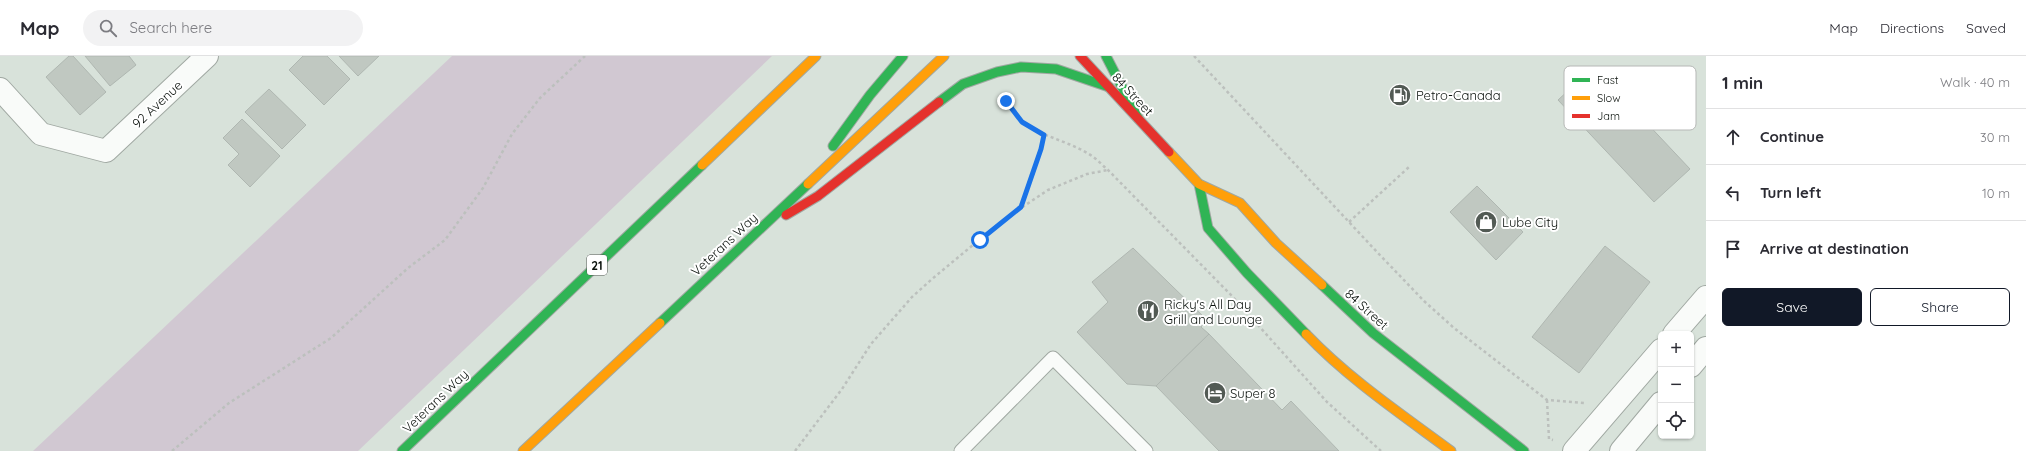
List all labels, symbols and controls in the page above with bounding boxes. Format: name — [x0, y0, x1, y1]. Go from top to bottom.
search box — [83, 10, 363, 46]
text: Map — [20, 16, 59, 40]
icon: search — [97, 17, 119, 39]
text: Search here — [129, 18, 212, 37]
text: Map — [1829, 19, 1858, 37]
text: Directions — [1880, 19, 1944, 37]
text: Saved — [1966, 19, 2006, 37]
legend — [1564, 66, 1696, 130]
street label: 84 Street — [1109, 69, 1157, 119]
text: 1 min — [1722, 72, 1763, 93]
text: Fast — [1597, 73, 1619, 87]
text: Walk · 40 m — [1940, 74, 2010, 90]
street label: 92 Avenue — [129, 77, 185, 131]
fuel station icon: Petro-Canada — [1387, 82, 1413, 108]
place label: Petro-Canada — [1416, 87, 1501, 103]
text: Slow — [1597, 91, 1621, 105]
route end — [997, 92, 1015, 110]
text: Jam — [1597, 109, 1620, 123]
icon: ahead — [1722, 126, 1744, 148]
text: Continue — [1760, 127, 1824, 146]
text: 30 m — [1980, 129, 2010, 145]
icon: left — [1722, 182, 1744, 204]
text: Turn left — [1760, 183, 1822, 202]
text: 10 m — [1982, 185, 2010, 201]
street label: Veterans Way — [687, 209, 761, 279]
shop icon: Lube City — [1473, 209, 1499, 235]
place label: Lube City — [1502, 214, 1558, 230]
route start — [971, 231, 989, 249]
icon: arrive — [1722, 238, 1744, 260]
text: Arrive at destination — [1760, 239, 1909, 258]
road number: 21 — [587, 255, 607, 275]
street label: 84 Street — [1342, 285, 1392, 333]
button: Save — [1722, 288, 1862, 326]
button: Share — [1870, 288, 2010, 326]
place label: Ricky's All Day Grill and Lounge — [1164, 296, 1262, 327]
restaurant icon: Ricky's All Day Grill and Lounge — [1135, 298, 1161, 324]
map controls — [1658, 331, 1694, 439]
button: + — [1658, 331, 1694, 367]
street label: Veterans Way — [399, 366, 471, 436]
button: − — [1658, 367, 1694, 403]
hotel icon: Super 8 — [1202, 380, 1228, 406]
place label: Super 8 — [1230, 385, 1276, 401]
button: locate — [1658, 403, 1694, 439]

